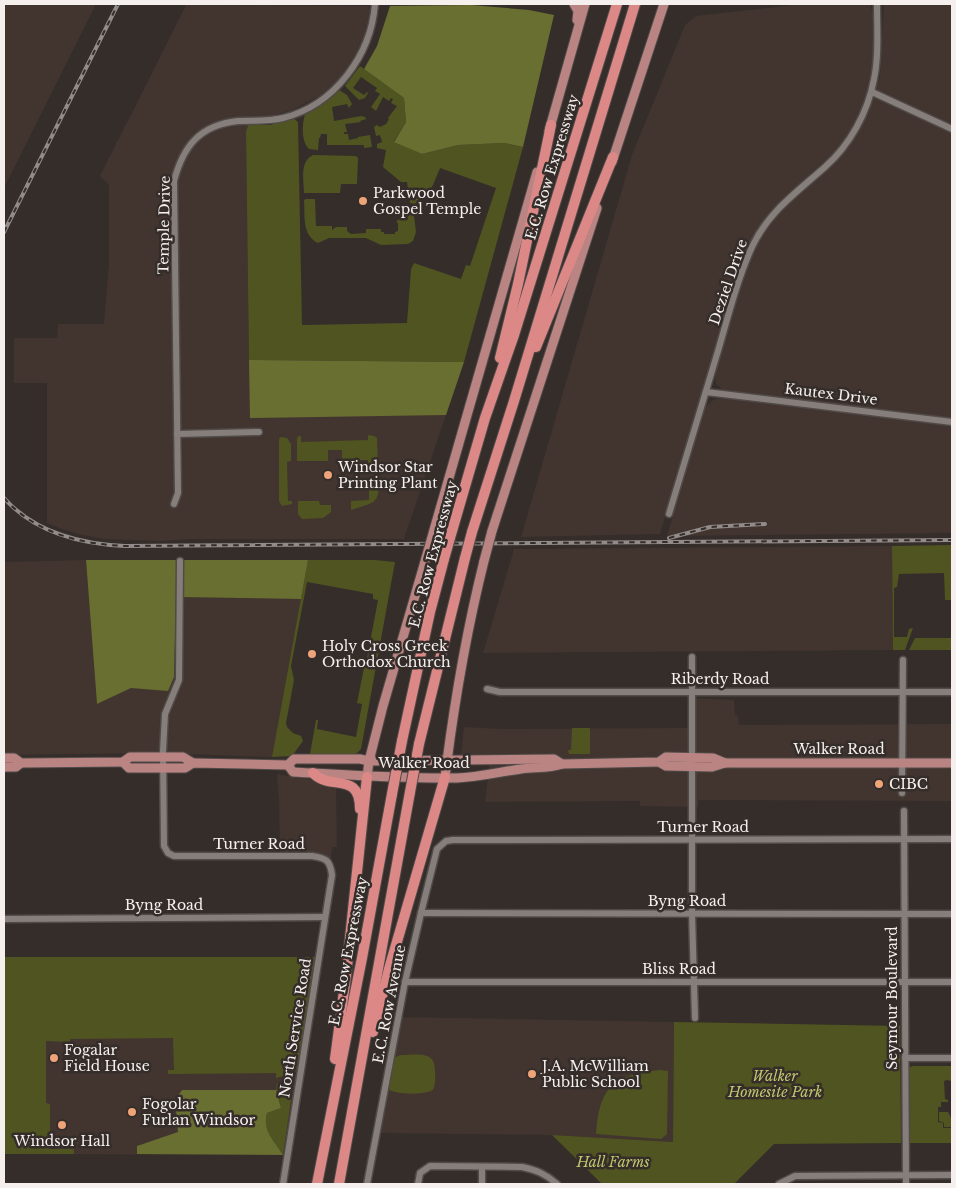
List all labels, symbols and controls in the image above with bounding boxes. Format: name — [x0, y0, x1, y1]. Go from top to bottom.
street label: E.C. Row Expressway — [521, 92, 583, 242]
street label: Temple Drive — [154, 175, 174, 275]
place label: Parkwood Gospel Temple — [373, 184, 481, 218]
marker: Parkwood Gospel Temple — [357, 195, 369, 207]
street label: Deziel Drive — [705, 237, 751, 327]
street label: Kautex Drive — [783, 379, 879, 409]
place label: Windsor Star Printing Plant — [337, 458, 438, 492]
marker: Windsor Star Printing Plant — [322, 469, 334, 481]
street label: E.C. Row Expressway — [405, 479, 461, 629]
place label: Holy Cross Greek Orthodox Church — [322, 637, 451, 671]
marker: Holy Cross Greek Orthodox Church — [306, 648, 318, 660]
street label: Riberdy Road — [671, 670, 770, 688]
street label: Walker Road — [792, 740, 885, 758]
street label: Walker Road — [377, 754, 470, 772]
place label: CIBC — [889, 775, 928, 793]
marker: CIBC — [873, 778, 885, 790]
street label: Turner Road — [657, 818, 749, 836]
street label: Turner Road — [213, 835, 305, 853]
street label: E.C. Row Expressway — [325, 875, 371, 1027]
street label: Byng Road — [648, 892, 727, 910]
street label: Byng Road — [125, 896, 204, 914]
street label: Seymour Boulevard — [883, 926, 901, 1070]
street label: E.C. Row Avenue — [369, 943, 409, 1065]
street label: North Service Road — [275, 957, 315, 1099]
street label: Bliss Road — [642, 960, 717, 978]
place label: Fogalar Field House — [64, 1041, 150, 1075]
marker: Fogalar Field House — [48, 1052, 60, 1064]
place label: J.A. McWilliam Public School — [540, 1057, 649, 1091]
park label: Walker Homesite Park — [727, 1067, 822, 1101]
marker: J.A. McWilliam Public School — [526, 1068, 538, 1080]
place label: Fogolar Furlan Windsor — [142, 1095, 256, 1129]
marker: Fogolar Furlan Windsor — [126, 1106, 138, 1118]
marker: Windsor Hall — [56, 1119, 68, 1131]
place label: Windsor Hall — [13, 1132, 110, 1150]
park label: Hall Farms — [575, 1153, 650, 1171]

